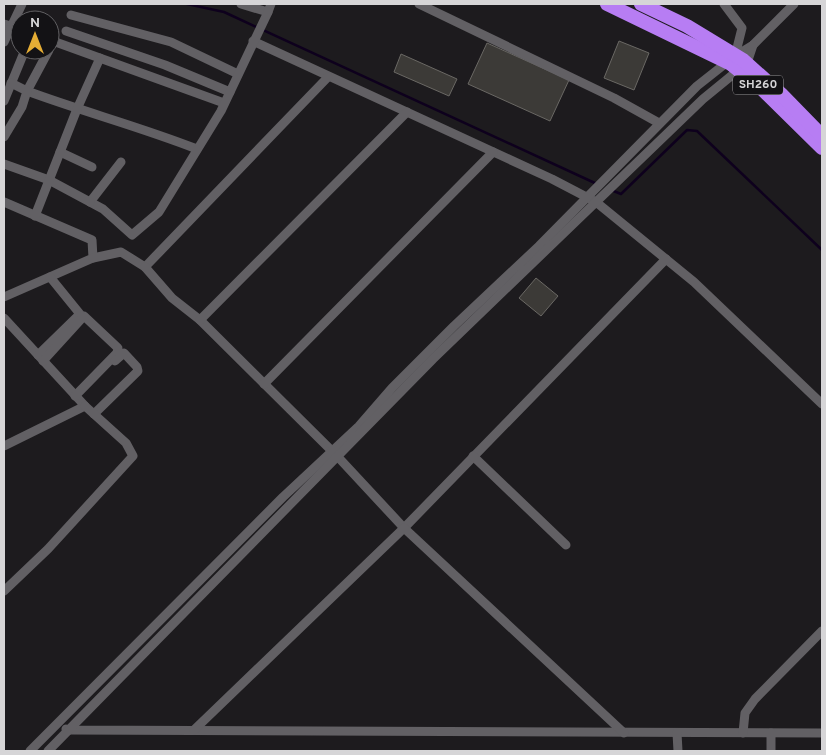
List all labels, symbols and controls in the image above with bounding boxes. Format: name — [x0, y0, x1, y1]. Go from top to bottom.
north arrow — [10, 10, 60, 60]
text: N — [30, 15, 40, 32]
road number: SH260 — [733, 76, 783, 94]

